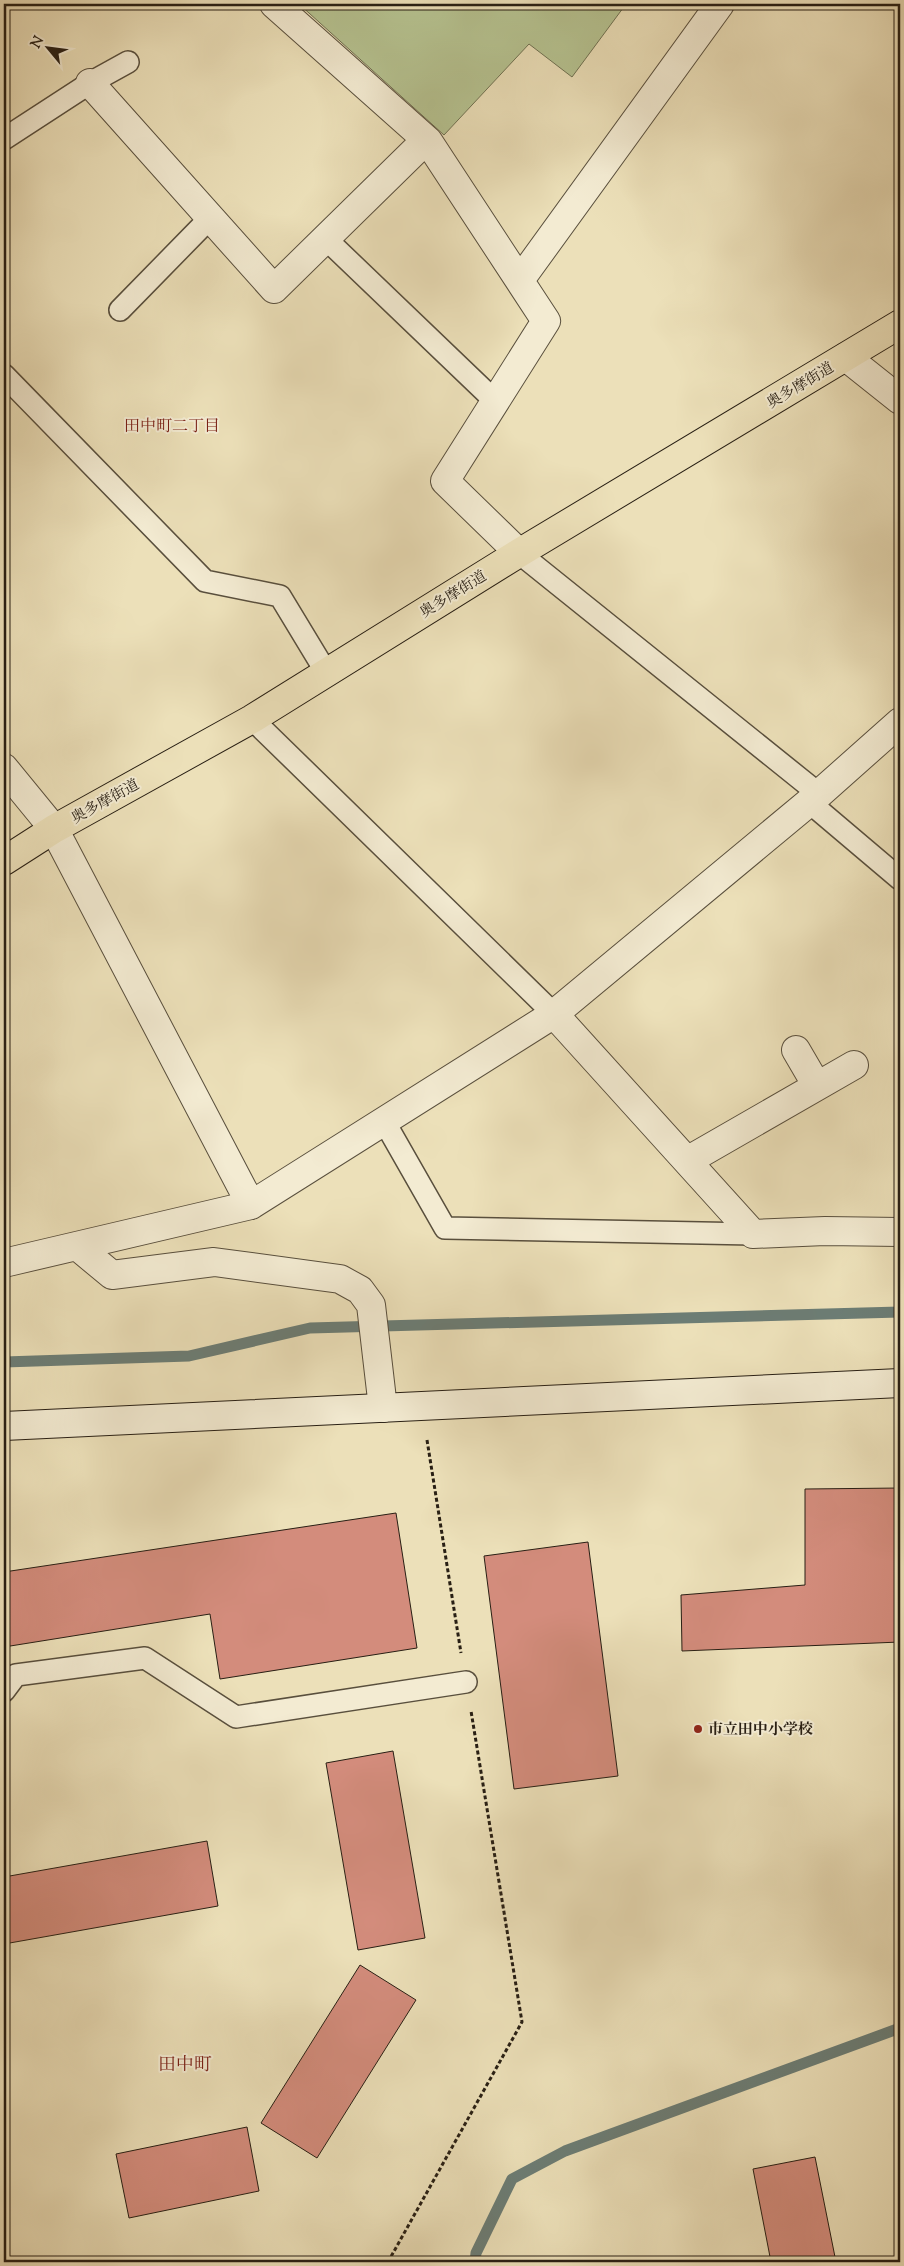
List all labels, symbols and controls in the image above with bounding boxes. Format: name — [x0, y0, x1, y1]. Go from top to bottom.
north arrow — [22, 22, 72, 72]
text: N — [27, 33, 50, 52]
street label: 奥多摩街道 — [763, 358, 838, 415]
district label: 田中町二丁目 — [124, 416, 220, 439]
street label: 奥多摩街道 — [416, 566, 491, 624]
street label: 奥多摩街道 — [68, 775, 144, 830]
place label: 市立田中小学校 — [708, 1720, 813, 1741]
marker: 市立田中小学校 — [692, 1723, 704, 1735]
district label: 田中町 — [158, 2053, 212, 2079]

